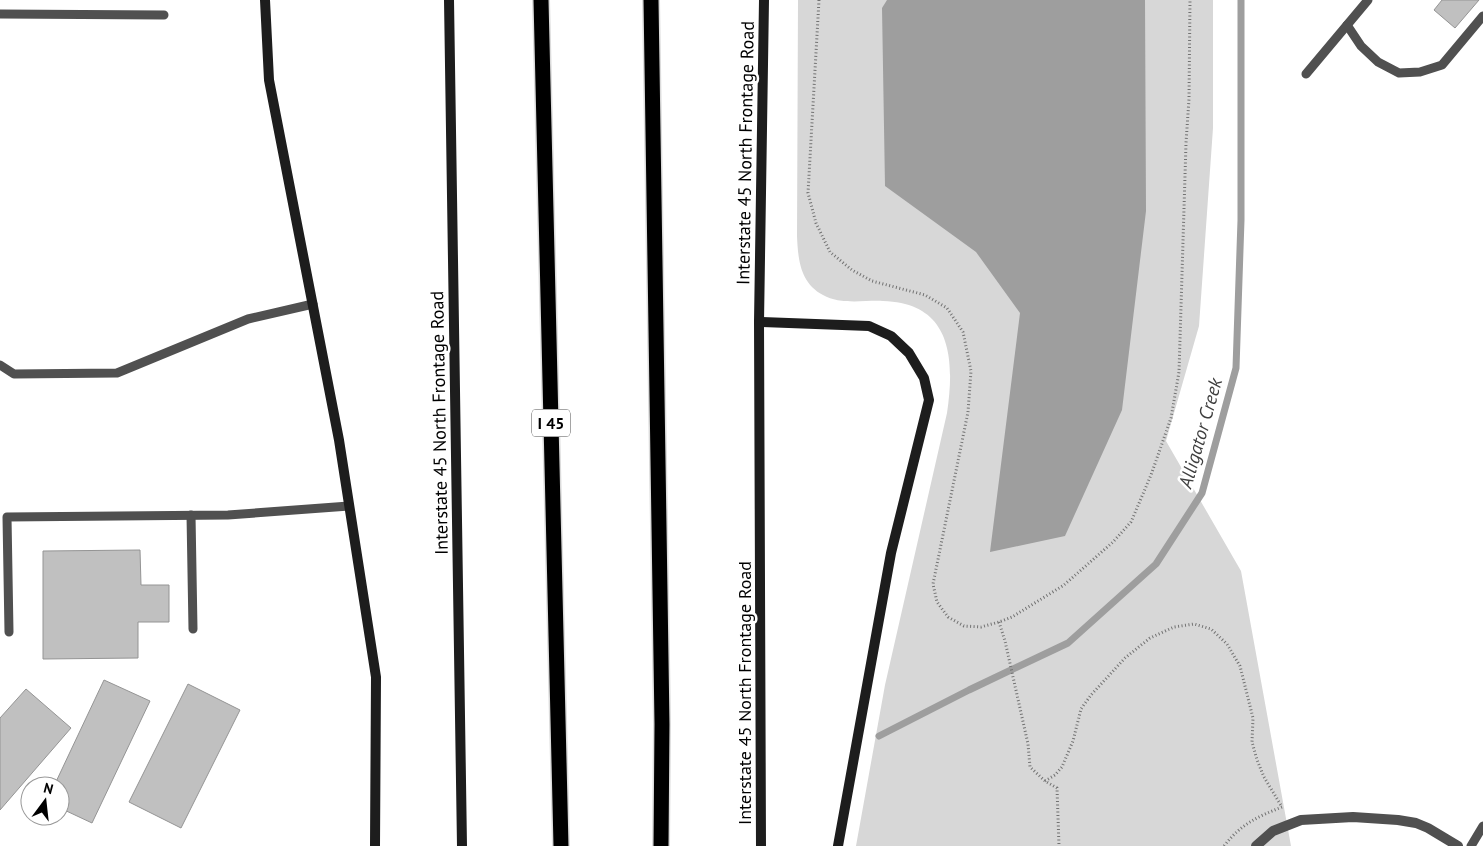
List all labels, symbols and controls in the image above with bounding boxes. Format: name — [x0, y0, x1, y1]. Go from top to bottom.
street label: Interstate 45 North Frontage Road — [731, 21, 759, 285]
street label: Interstate 45 North Frontage Road — [425, 291, 453, 555]
water label: Alligator Creek — [1173, 374, 1228, 492]
road number: I 45 — [532, 409, 570, 436]
street label: Interstate 45 North Frontage Road — [733, 561, 756, 825]
north arrow — [20, 776, 70, 826]
text: N — [42, 779, 55, 798]

